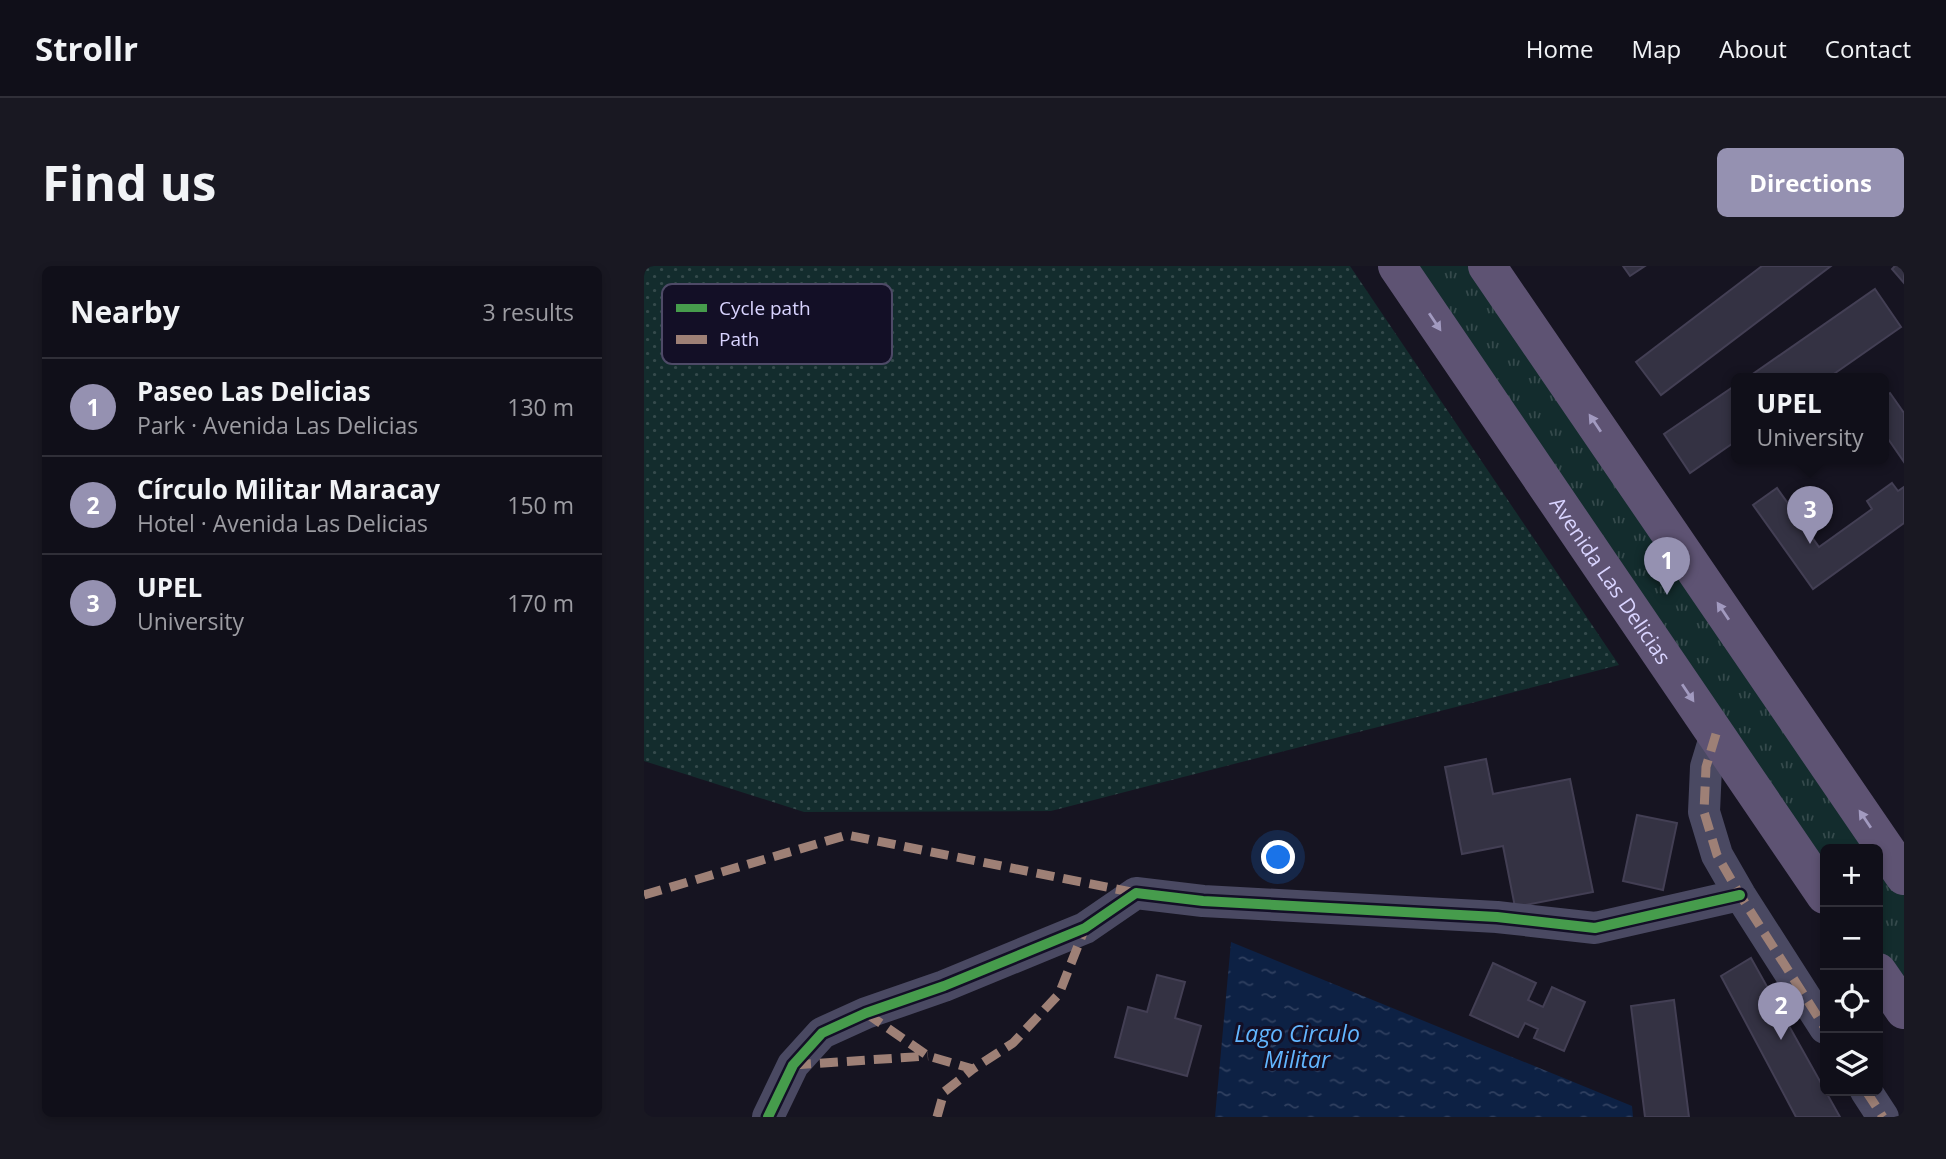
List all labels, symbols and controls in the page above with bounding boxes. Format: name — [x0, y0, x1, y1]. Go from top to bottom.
text: Strollr — [35, 26, 138, 71]
text: Home — [1526, 32, 1594, 65]
text: Map — [1632, 32, 1681, 65]
text: About — [1719, 32, 1787, 65]
text: Contact — [1825, 32, 1911, 65]
button: Directions — [1717, 148, 1904, 217]
text: Find us — [42, 149, 216, 215]
legend — [662, 284, 892, 364]
text: Nearby — [70, 291, 180, 332]
text: Cycle path — [719, 295, 811, 321]
text: 3 results — [483, 296, 574, 328]
one-way arrow — [1429, 313, 1442, 332]
text: Path — [719, 326, 759, 352]
text: Paseo Las Delicias — [137, 373, 371, 409]
popup — [1731, 373, 1889, 464]
text: UPEL — [1757, 385, 1822, 421]
text: 1 — [86, 391, 100, 423]
text: 130 m — [507, 391, 574, 423]
text: Park · Avenida Las Delicias — [137, 409, 418, 441]
one-way arrow — [1589, 414, 1602, 433]
text: University — [1757, 421, 1863, 453]
text: Círculo Militar Maracay — [137, 471, 440, 507]
pin: 3 — [1787, 486, 1833, 544]
text: 2 — [86, 489, 100, 521]
text: 150 m — [507, 489, 574, 521]
street label: Avenida Las Delicias — [1544, 491, 1678, 669]
text: Hotel · Avenida Las Delicias — [137, 507, 428, 539]
pin: 1 — [1644, 537, 1690, 595]
text: UPEL — [137, 569, 202, 605]
text: 3 — [86, 587, 100, 619]
text: 170 m — [507, 587, 574, 619]
one-way arrow — [1716, 602, 1730, 620]
text: University — [137, 605, 244, 637]
one-way arrow — [1681, 683, 1694, 702]
one-way arrow — [1859, 809, 1872, 829]
your location — [1261, 840, 1295, 874]
map controls — [1820, 844, 1883, 1096]
button: + — [1820, 844, 1883, 907]
button: − — [1820, 907, 1883, 970]
button: locate — [1820, 970, 1883, 1033]
pin: 2 — [1758, 982, 1804, 1040]
water label: Lago Circulo Militar — [1234, 1017, 1360, 1075]
button: layers — [1820, 1033, 1883, 1096]

